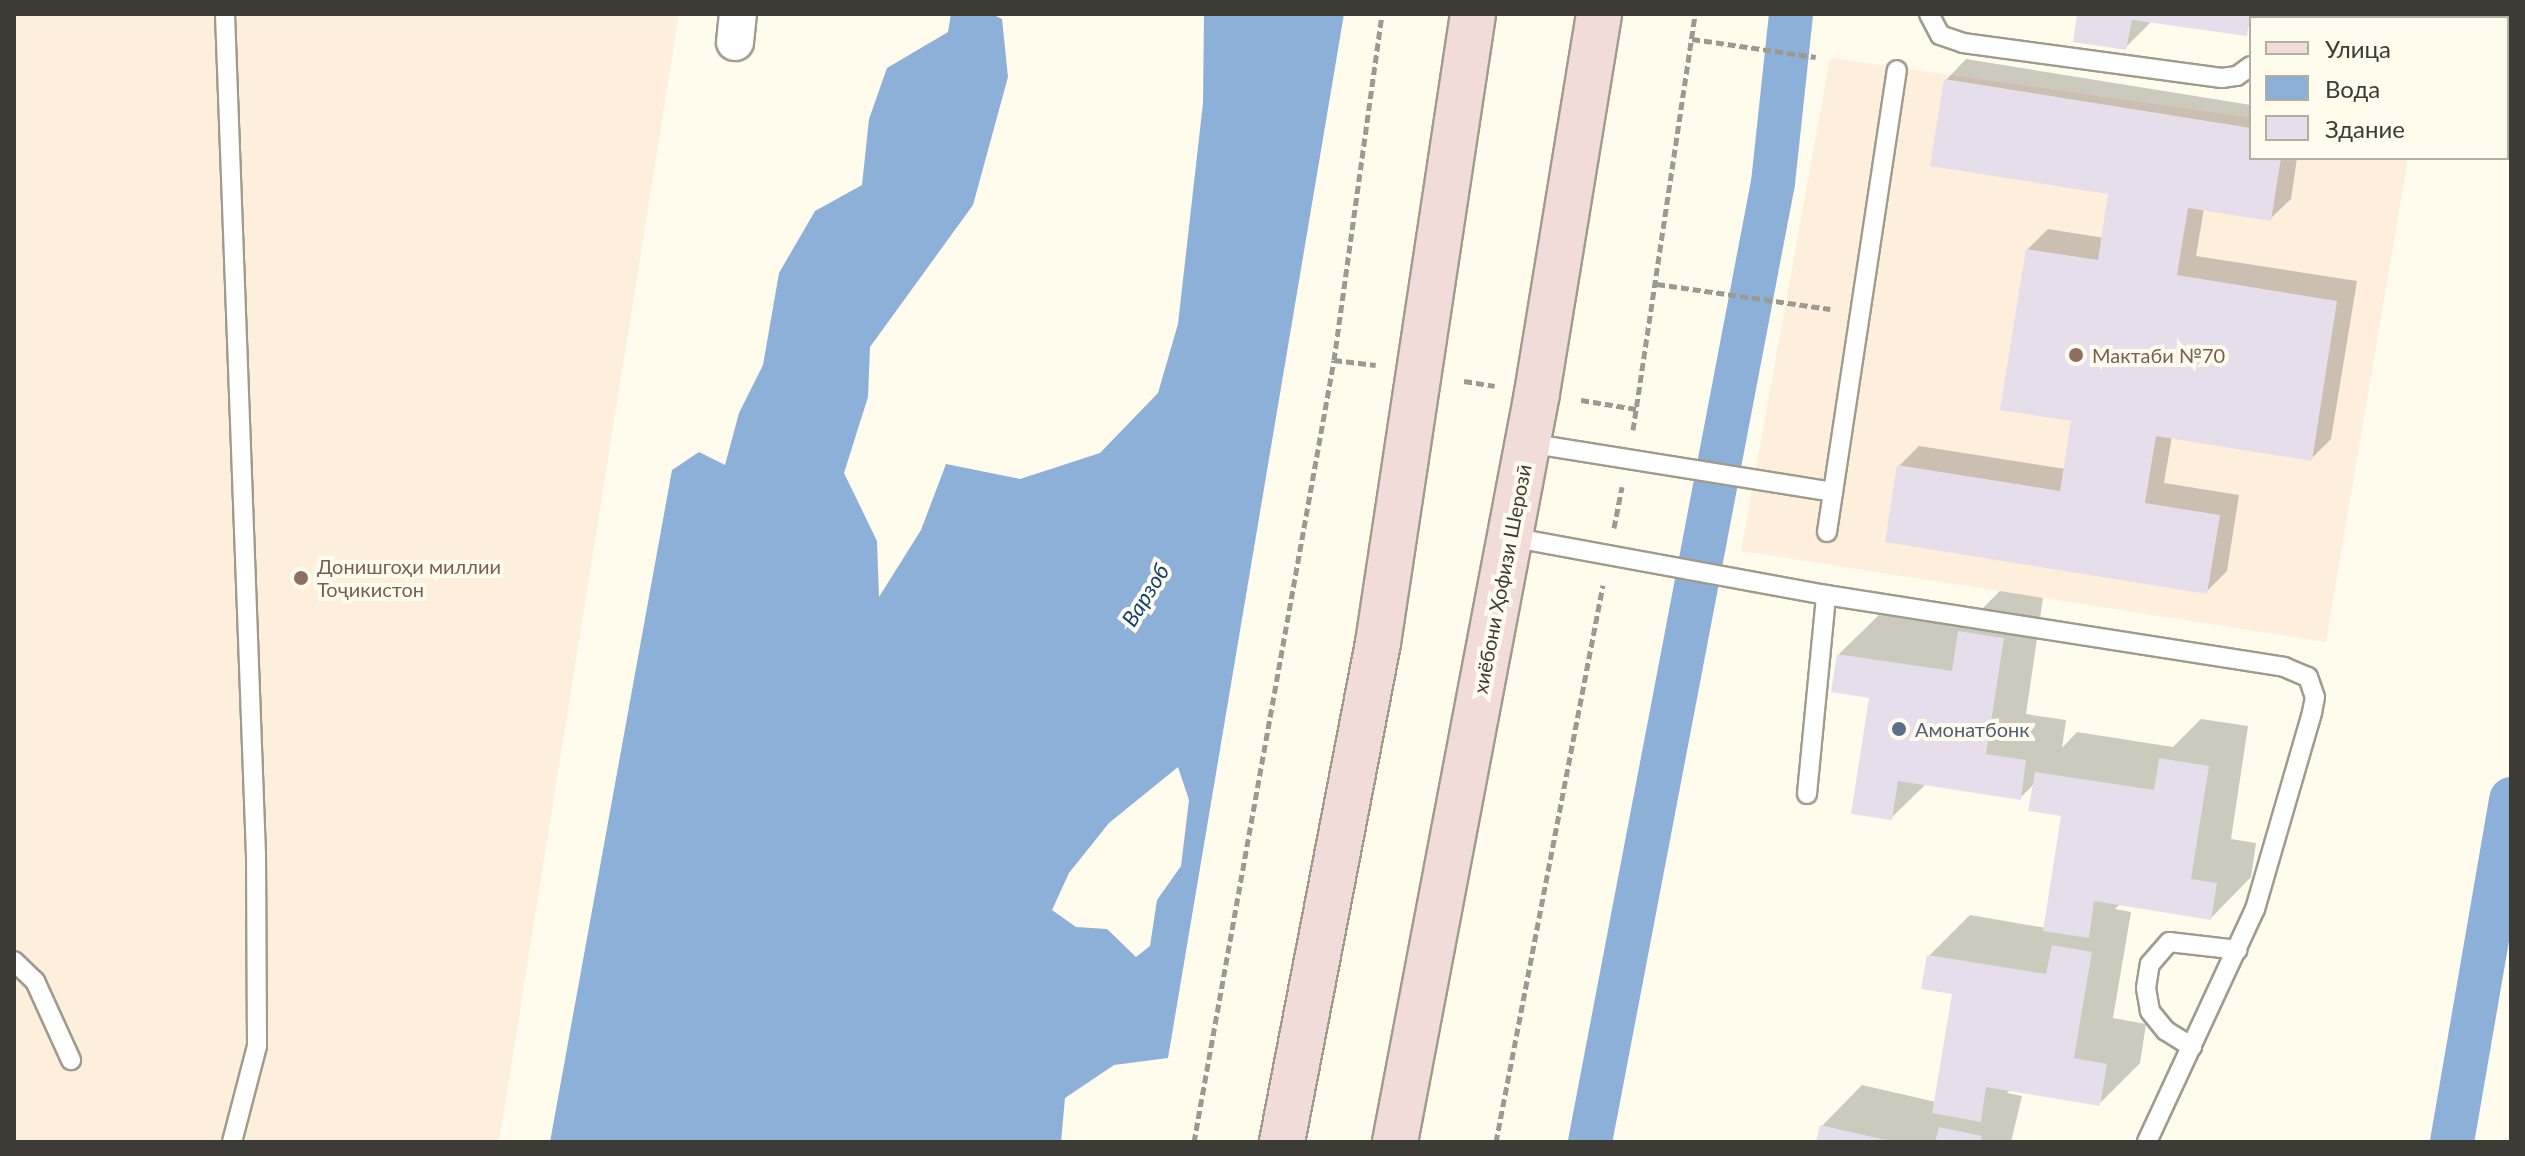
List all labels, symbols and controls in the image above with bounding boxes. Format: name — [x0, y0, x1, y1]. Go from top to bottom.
legend — [2249, 16, 2509, 160]
text: Улица — [2325, 34, 2391, 63]
text: Вода — [2325, 74, 2380, 103]
text: Здание — [2325, 114, 2405, 143]
place label: Мактаби №70 — [2092, 343, 2225, 367]
marker: Мактаби №70 — [2067, 346, 2085, 364]
street label: хиёбони Ҳофизи Шерозӣ — [1468, 462, 1536, 696]
place label: Донишгоҳи миллии Тоҷикистон — [317, 554, 501, 601]
water label: Варзоб — [1116, 559, 1174, 631]
marker: Донишгоҳи миллии Тоҷикистон — [292, 569, 310, 587]
place label: Амонатбонк — [1915, 717, 2030, 741]
marker: Амонатбонк — [1890, 720, 1908, 738]

